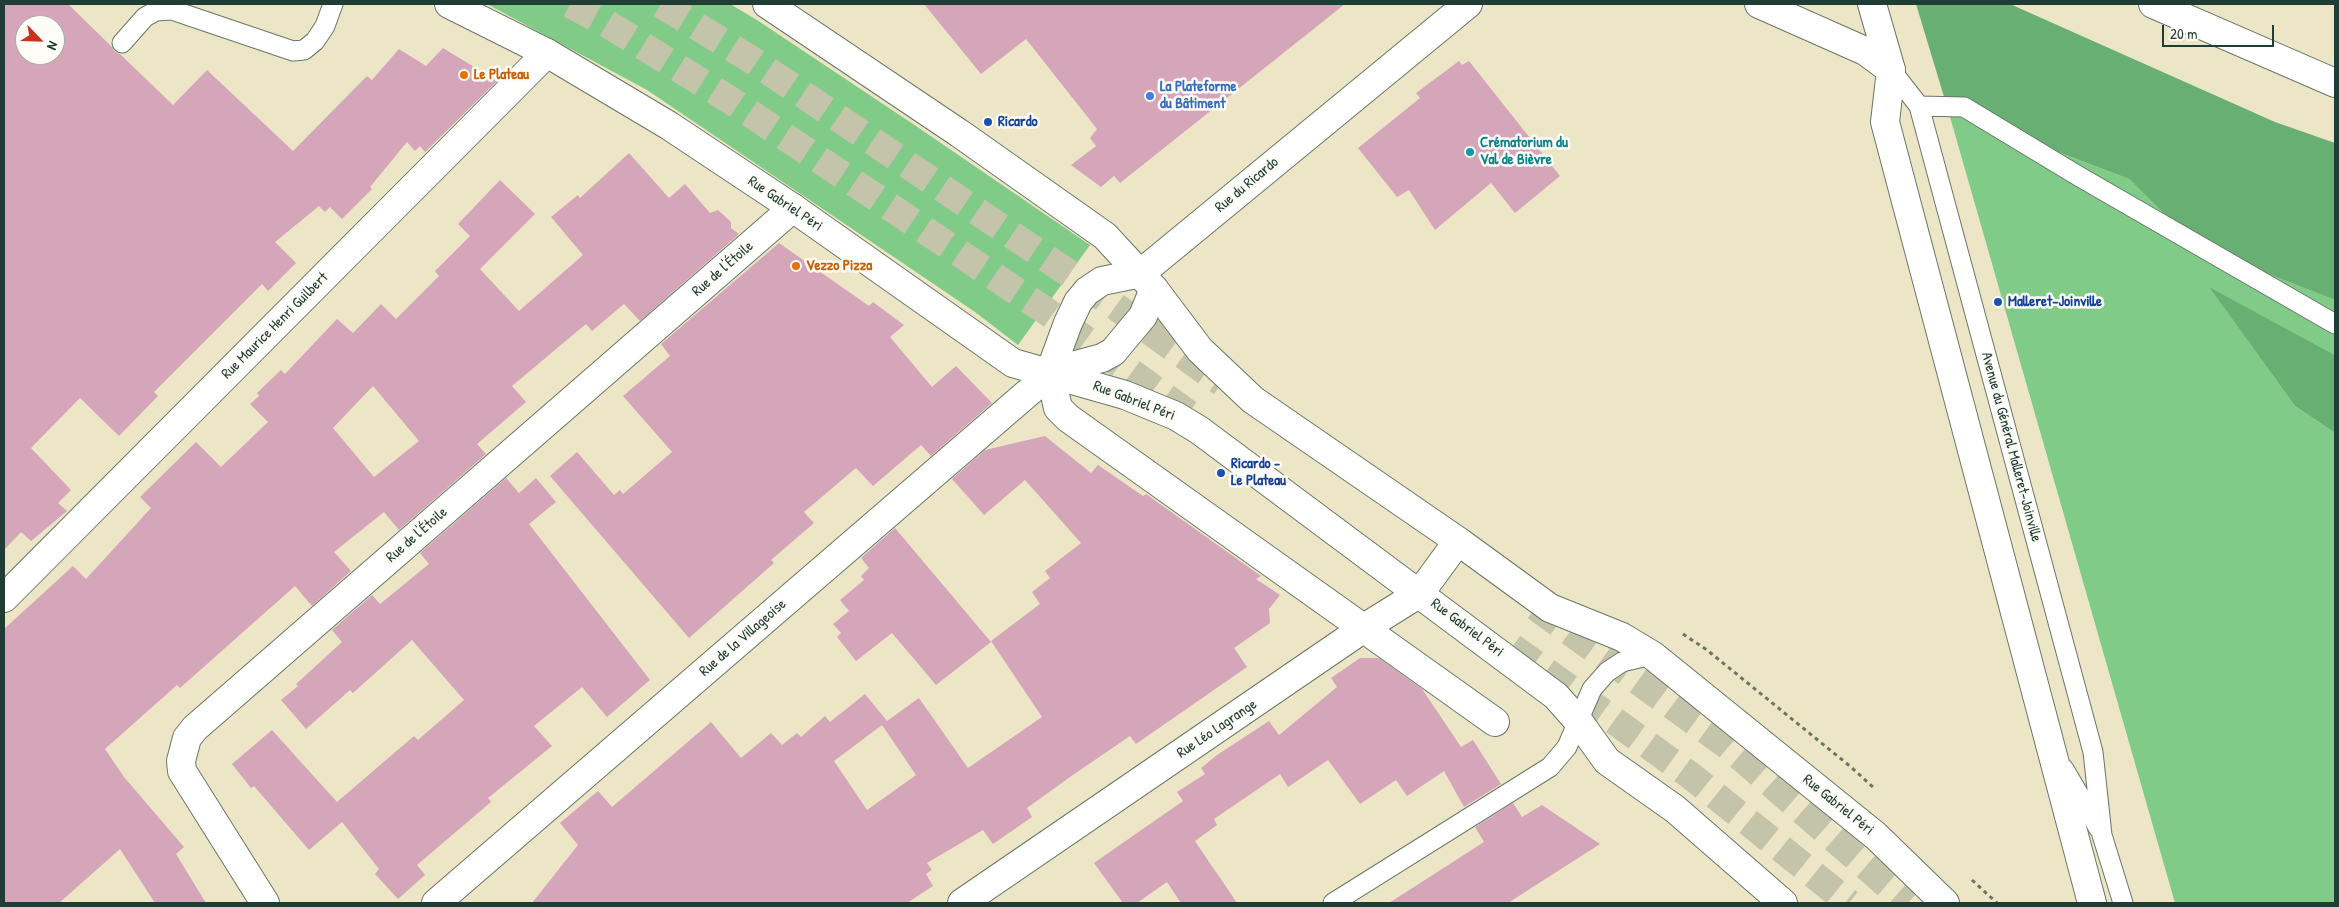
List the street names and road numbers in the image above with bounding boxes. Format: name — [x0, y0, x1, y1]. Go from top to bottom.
street label: Rue du Ricardo — [1212, 153, 1282, 217]
street label: Rue Gabriel Péri — [744, 172, 826, 236]
street label: Rue de l'Étoile — [689, 238, 757, 300]
street label: Rue Maurice Henri Guilbert — [218, 269, 332, 383]
street label: Avenue du Général Malleret-Joinville — [1977, 350, 2045, 544]
street label: Rue Gabriel Péri — [1090, 377, 1178, 425]
street label: Rue de l'Étoile — [383, 504, 451, 566]
street label: Rue Gabriel Péri — [1427, 595, 1507, 661]
street label: Rue de la Villageoise — [696, 596, 790, 680]
street label: Rue Léo Lagrange — [1174, 696, 1260, 762]
street label: Rue Gabriel Péri — [1799, 771, 1877, 839]

